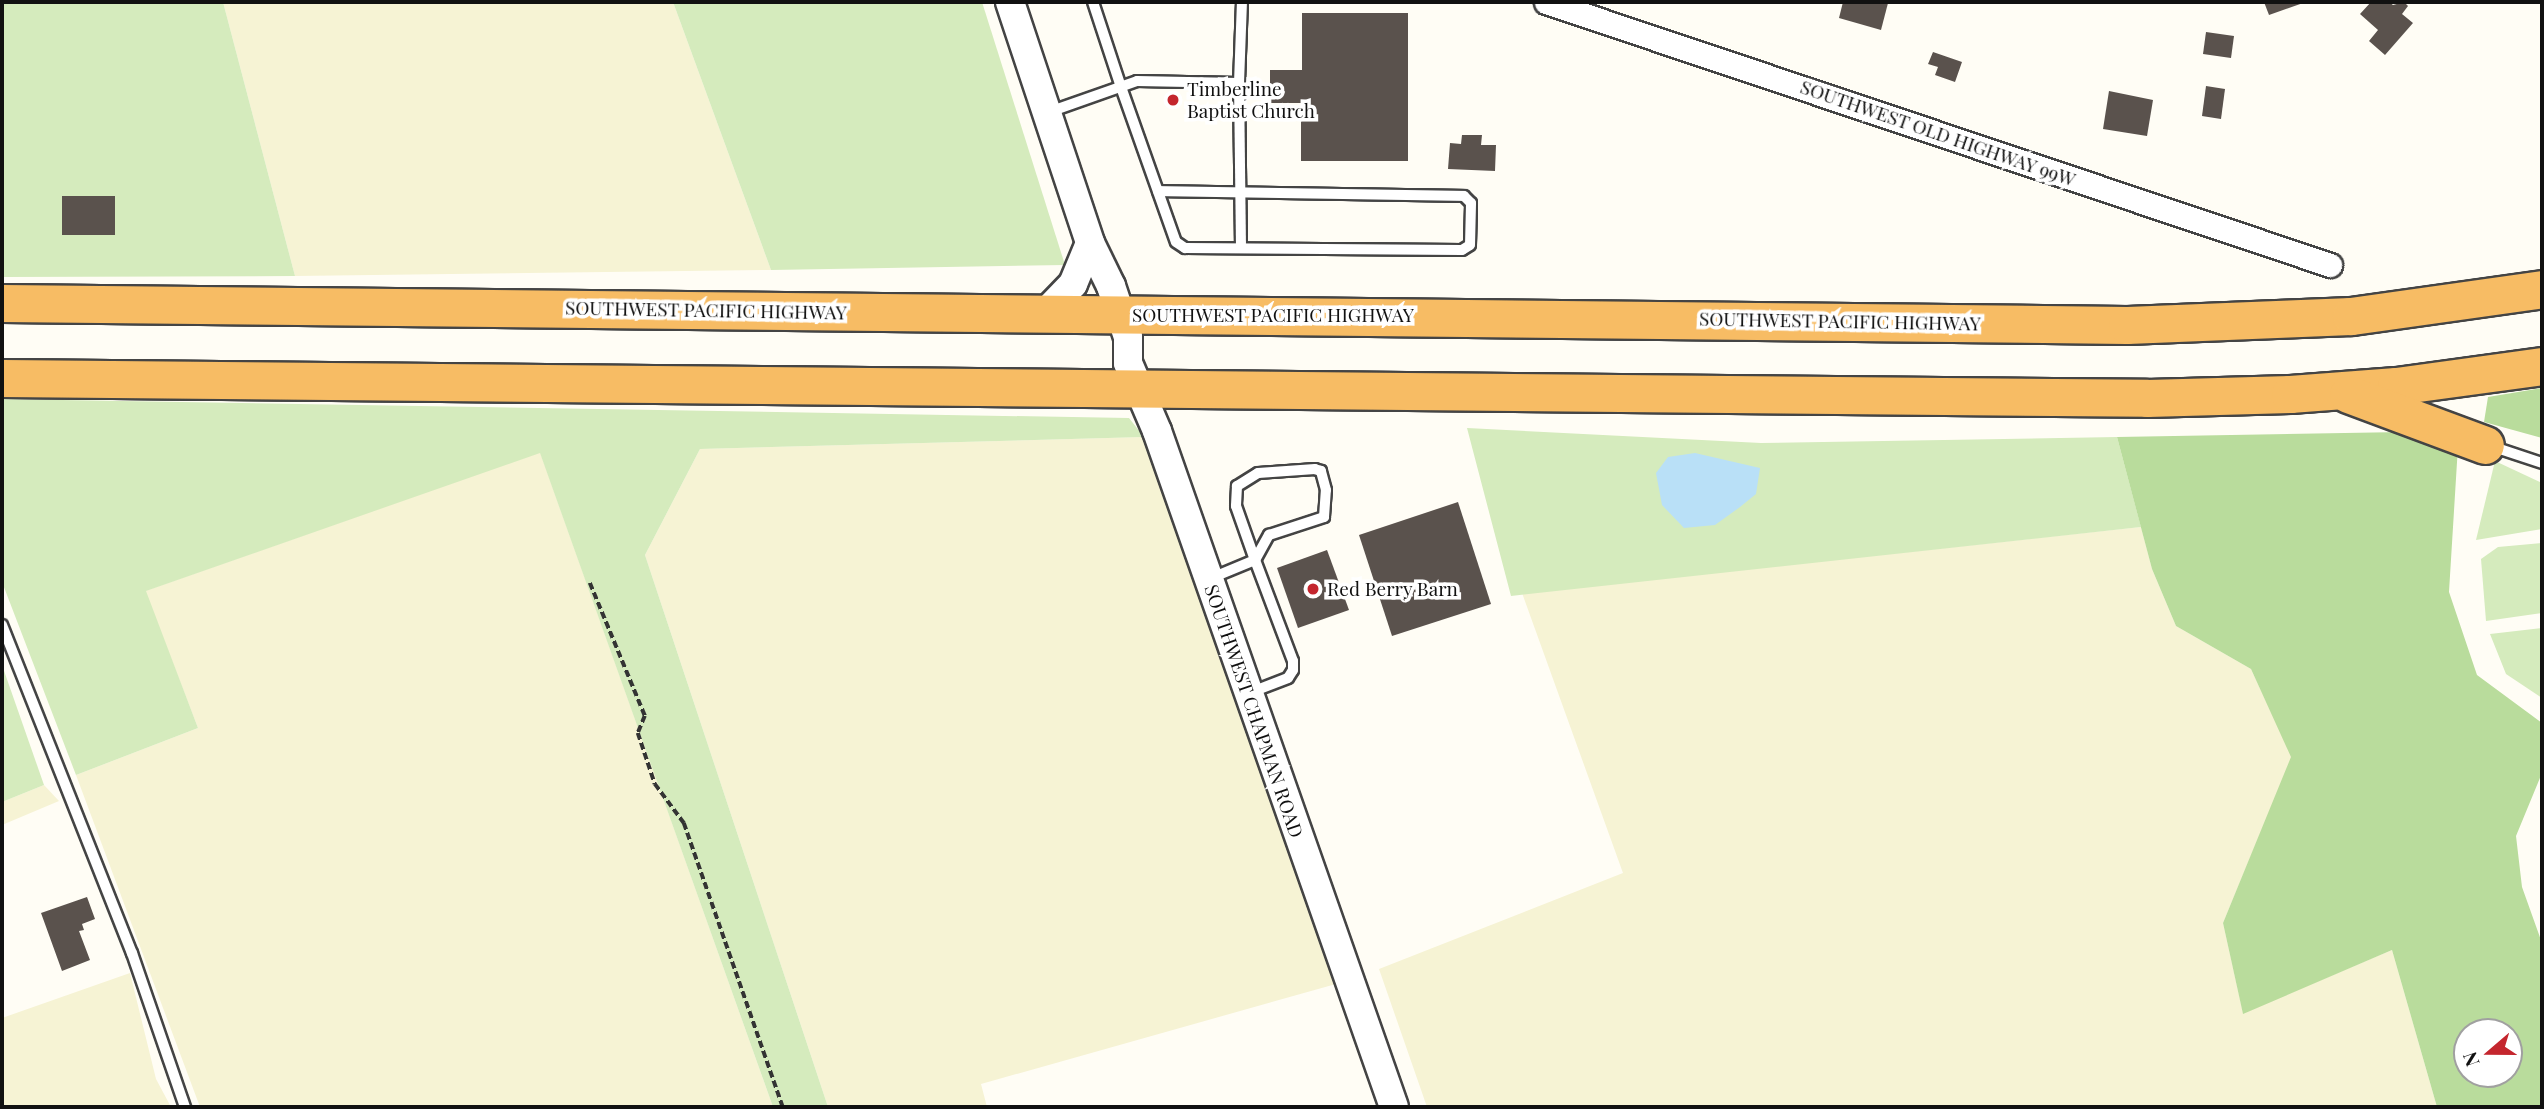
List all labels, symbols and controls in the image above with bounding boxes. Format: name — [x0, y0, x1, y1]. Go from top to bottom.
street label: SOUTHWEST OLD HIGHWAY 99W — [1797, 75, 2079, 191]
place label: Timberline Baptist Church — [1187, 78, 1315, 122]
marker: Timberline Baptist Church — [1165, 92, 1181, 108]
street label: SOUTHWEST PACIFIC HIGHWAY — [565, 296, 847, 324]
street label: SOUTHWEST PACIFIC HIGHWAY — [1132, 304, 1414, 326]
street label: SOUTHWEST PACIFIC HIGHWAY — [1699, 307, 1981, 335]
place label: Red Berry Barn — [1327, 578, 1458, 600]
street label: SOUTHWEST CHAPMAN ROAD — [1200, 581, 1308, 841]
marker: Red Berry Barn — [1305, 581, 1321, 597]
north arrow — [2453, 1018, 2523, 1088]
text: N — [2456, 1049, 2485, 1070]

